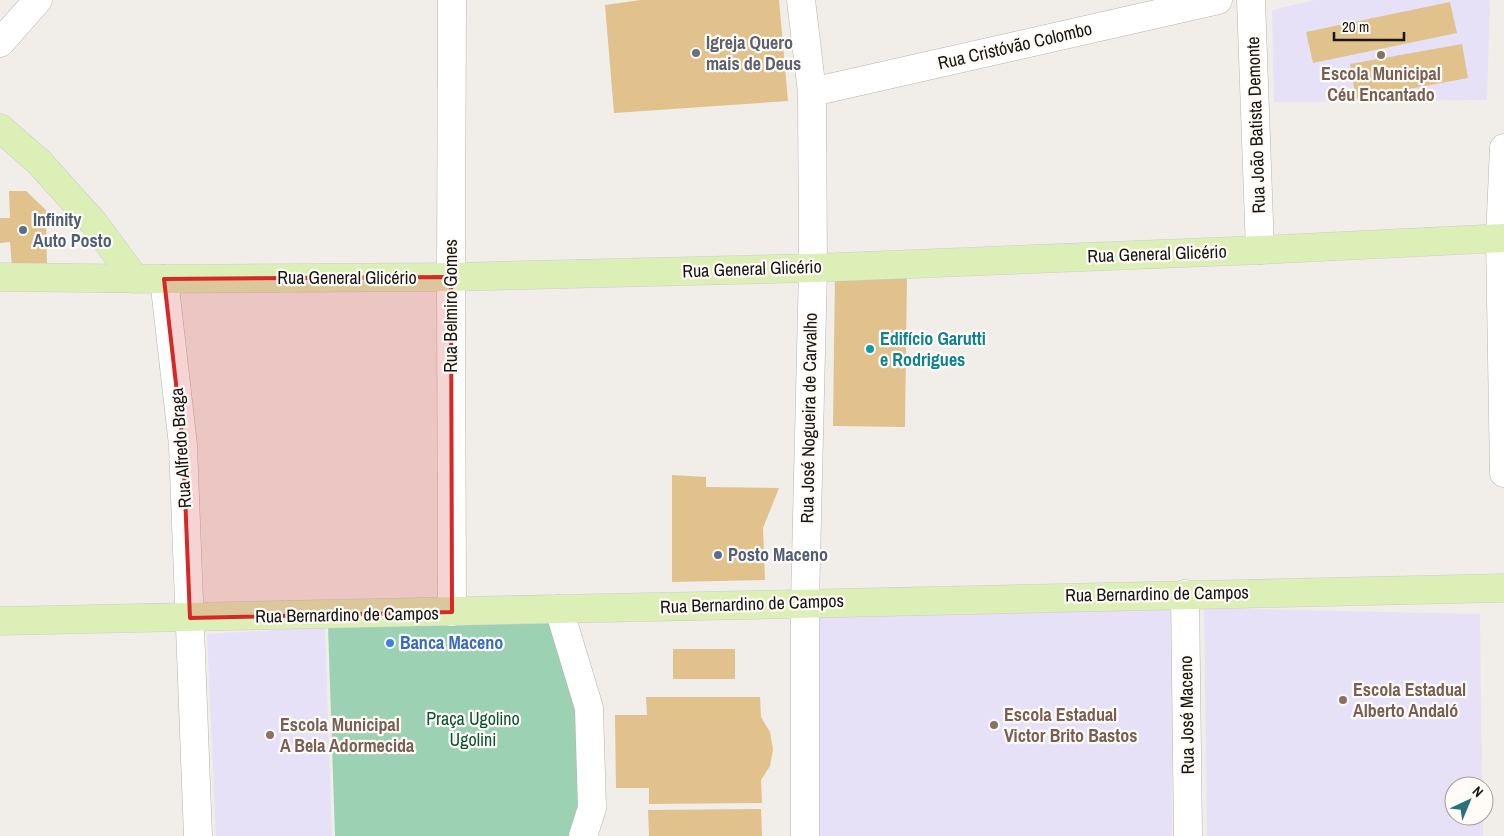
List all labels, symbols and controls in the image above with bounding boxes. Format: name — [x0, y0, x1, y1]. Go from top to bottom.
scale bar — [1334, 10, 1404, 42]
street label: Rua Cristóvão Colombo — [935, 16, 1094, 75]
text: 20 m — [1342, 16, 1369, 37]
place label: Igreja Quero mais de Deus — [706, 30, 801, 76]
street label: Rua João Batista Demonte — [1240, 36, 1271, 214]
marker: Igreja Quero mais de Deus — [690, 47, 702, 59]
marker: Escola Municipal Céu Encantado — [1375, 49, 1387, 61]
place label: Escola Municipal Céu Encantado — [1321, 61, 1441, 107]
place label: Infinity Auto Posto — [33, 207, 112, 253]
marker: Infinity Auto Posto — [17, 224, 29, 236]
street label: Rua Belmiro Gomes — [438, 239, 463, 373]
street label: Rua General Glicério — [1087, 239, 1227, 268]
street label: Rua General Glicério — [682, 254, 822, 283]
street label: Rua General Glicério — [277, 265, 417, 290]
street label: Rua José Nogueira de Carvalho — [794, 312, 823, 524]
place label: Edifício Garutti e Rodrigues — [880, 326, 986, 372]
marker: Edifício Garutti e Rodrigues — [864, 343, 876, 355]
street label: Rua Alfredo Braga — [164, 387, 197, 509]
place label: Posto Maceno — [728, 542, 828, 567]
marker: Posto Maceno — [712, 549, 724, 561]
street label: Rua Bernardino de Campos — [1065, 579, 1249, 608]
street label: Rua Bernardino de Campos — [660, 588, 844, 619]
street label: Rua Bernardino de Campos — [255, 600, 439, 629]
place label: Banca Maceno — [400, 630, 503, 655]
marker: Banca Maceno — [384, 637, 396, 649]
street label: Rua José Maceno — [1173, 655, 1200, 775]
place label: Escola Estadual Alberto Andaló — [1353, 677, 1466, 723]
marker: Escola Estadual Alberto Andaló — [1337, 694, 1349, 706]
place label: Escola Estadual Victor Brito Bastos — [1004, 702, 1137, 748]
park label: Praça Ugolino Ugolini — [426, 706, 520, 752]
place label: Escola Municipal A Bela Adormecida — [280, 712, 415, 758]
marker: Escola Estadual Victor Brito Bastos — [988, 719, 1000, 731]
marker: Escola Municipal A Bela Adormecida — [264, 729, 276, 741]
north arrow — [1444, 776, 1494, 826]
text: N — [1469, 782, 1487, 801]

